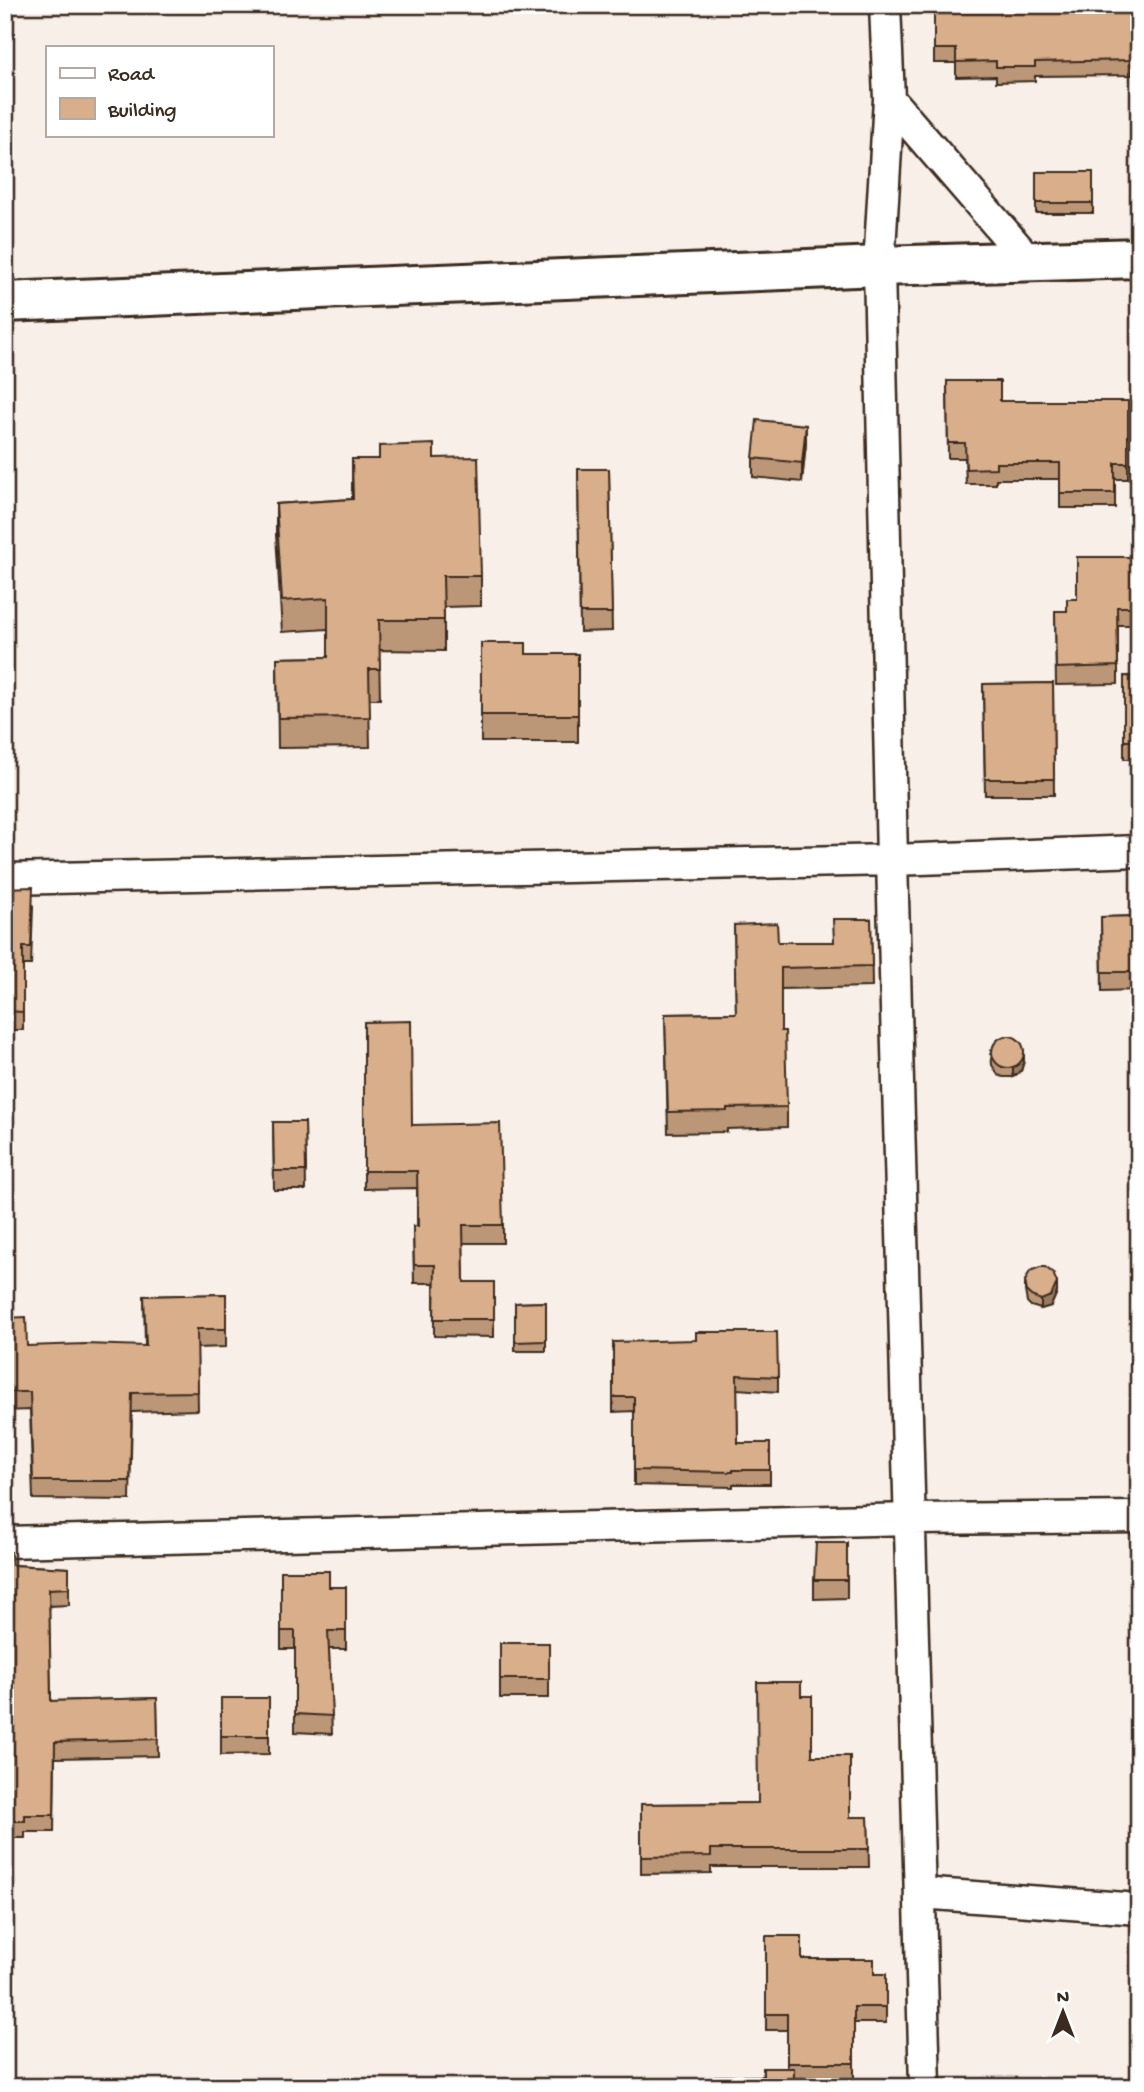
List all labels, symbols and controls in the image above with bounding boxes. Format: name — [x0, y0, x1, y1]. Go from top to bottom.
legend — [46, 46, 273, 136]
text: Road — [108, 64, 156, 89]
text: Building — [107, 100, 177, 125]
north arrow — [1028, 1976, 1098, 2046]
text: N — [1057, 1987, 1069, 2010]

